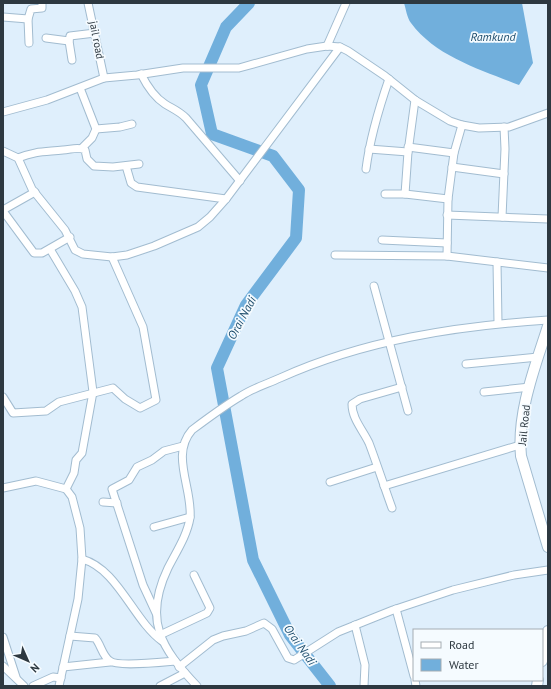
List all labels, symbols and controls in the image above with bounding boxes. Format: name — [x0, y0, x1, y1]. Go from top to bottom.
street label: jail road — [86, 20, 108, 60]
water label: Ramkund — [470, 29, 516, 44]
water label: Orai Nadi — [224, 293, 260, 342]
street label: Jail Road — [515, 404, 533, 447]
water label: Orai Nadi — [281, 621, 320, 669]
legend — [413, 629, 543, 681]
text: Road — [449, 637, 474, 652]
north arrow — [8, 641, 48, 681]
text: Water — [449, 657, 479, 672]
text: N — [28, 661, 43, 676]

